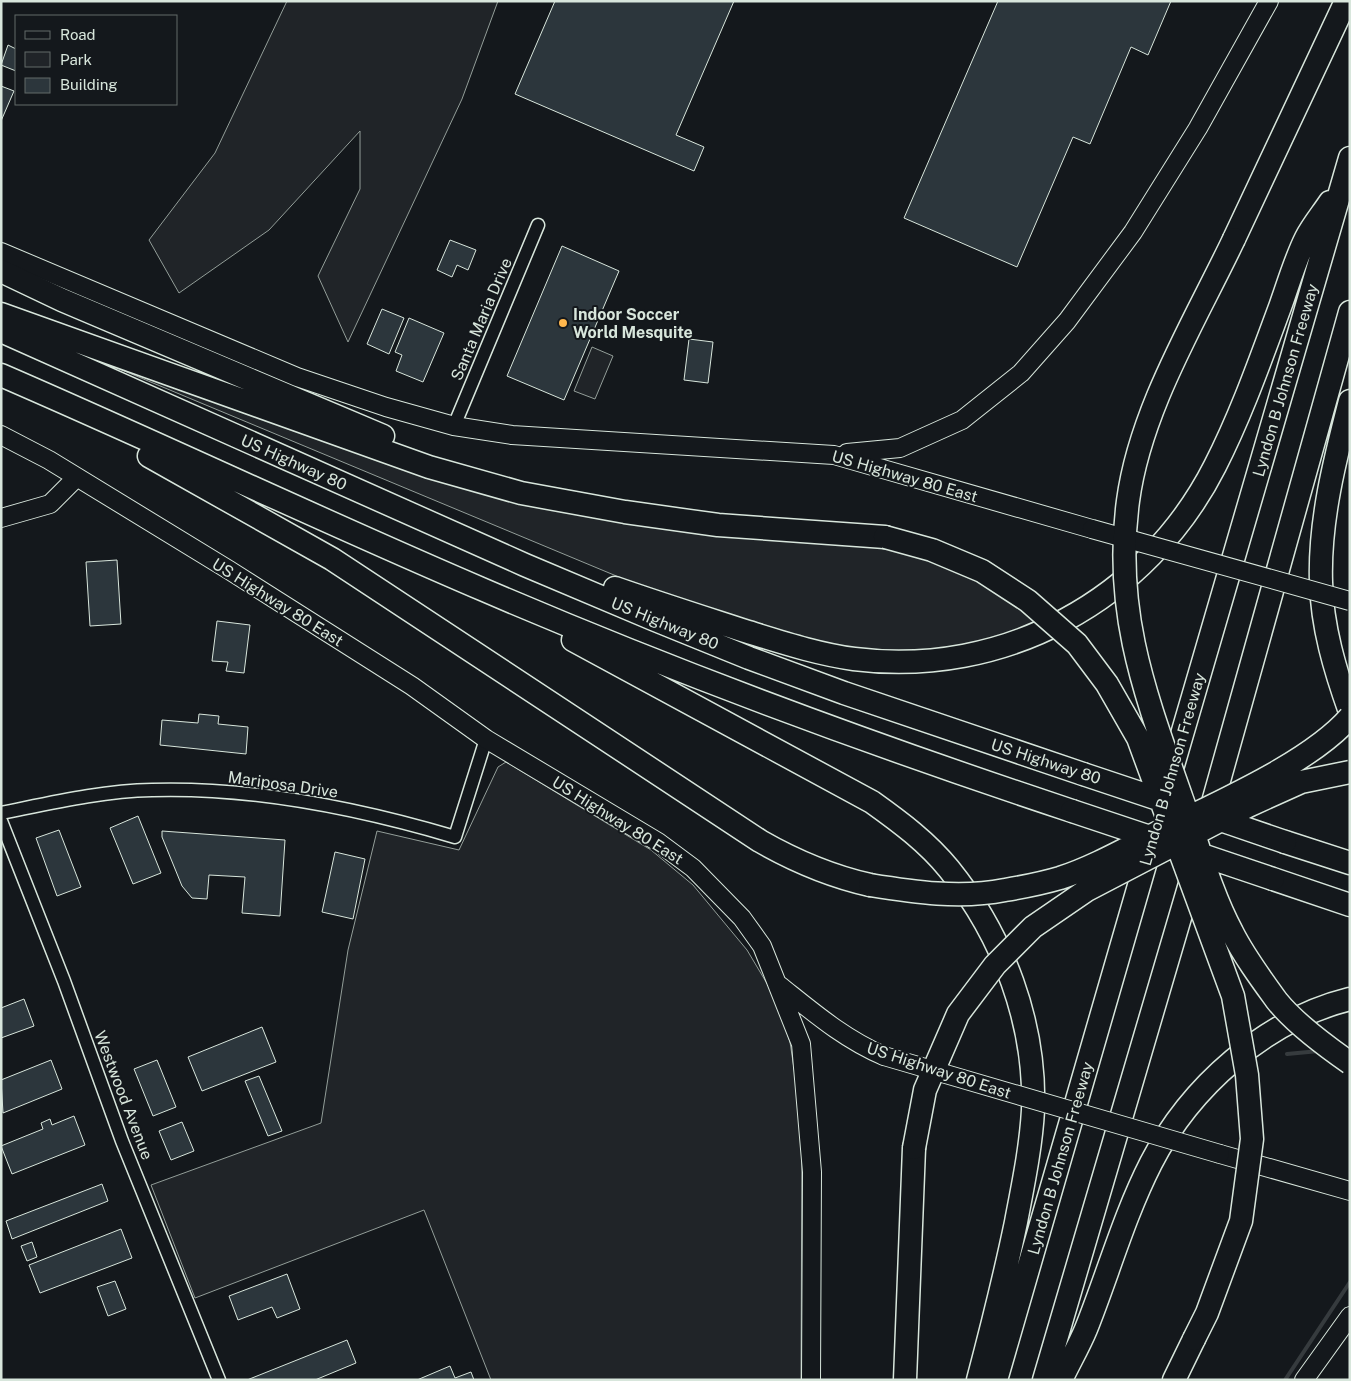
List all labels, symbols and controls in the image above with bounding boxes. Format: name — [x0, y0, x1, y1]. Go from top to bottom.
legend — [15, 15, 178, 105]
text: Road — [60, 26, 96, 43]
text: Park — [60, 51, 92, 68]
text: Building — [60, 76, 118, 93]
street label: Santa Maria Drive — [447, 255, 516, 383]
street label: Lyndon B Johnson Freeway — [1249, 281, 1322, 479]
place label: Indoor Soccer World Mesquite — [573, 305, 693, 342]
marker: Indoor Soccer World Mesquite — [557, 317, 569, 329]
street label: US Highway 80 — [238, 431, 350, 494]
street label: US Highway 80 East — [830, 447, 980, 506]
street label: US Highway 80 East — [209, 554, 347, 650]
street label: US Highway 80 — [608, 593, 722, 654]
street label: Lyndon B Johnson Freeway — [1136, 670, 1209, 868]
street label: US Highway 80 — [989, 735, 1103, 788]
street label: Mariposa Drive — [227, 767, 339, 802]
street label: US Highway 80 East — [549, 772, 687, 868]
street label: Westwood Avenue — [90, 1028, 157, 1162]
street label: US Highway 80 East — [864, 1038, 1014, 1103]
street label: Lyndon B Johnson Freeway — [1024, 1059, 1097, 1257]

